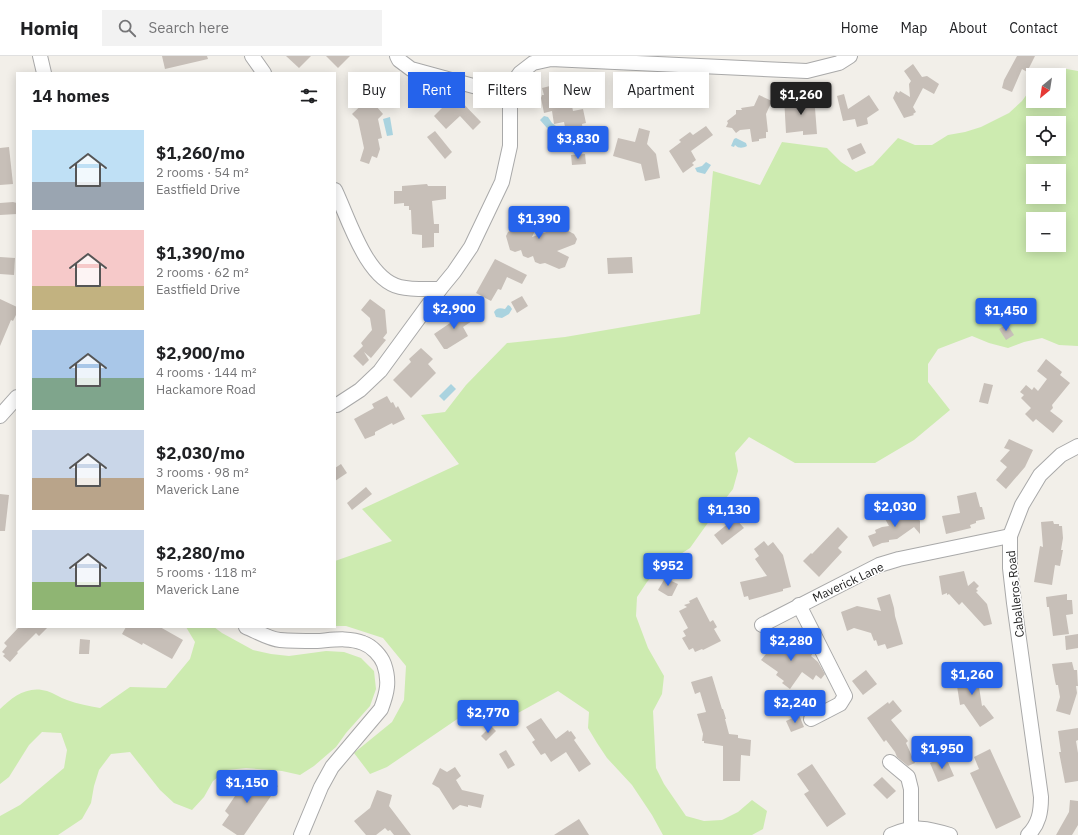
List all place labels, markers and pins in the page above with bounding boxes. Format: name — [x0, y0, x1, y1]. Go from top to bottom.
pin: $1,260 — [768, 82, 834, 116]
pin: $3,830 — [545, 126, 611, 160]
pin: $1,390 — [506, 206, 572, 240]
pin: $2,900 — [421, 296, 487, 330]
pin: $1,450 — [973, 298, 1039, 332]
pin: $2,030 — [862, 494, 928, 528]
pin: $1,130 — [696, 497, 762, 531]
pin: $952 — [644, 553, 692, 587]
pin: $2,280 — [758, 628, 824, 662]
pin: $1,260 — [939, 662, 1005, 696]
pin: $2,240 — [762, 690, 828, 724]
pin: $2,770 — [455, 700, 521, 734]
pin: $1,950 — [909, 736, 975, 770]
pin: $1,150 — [214, 770, 280, 804]

